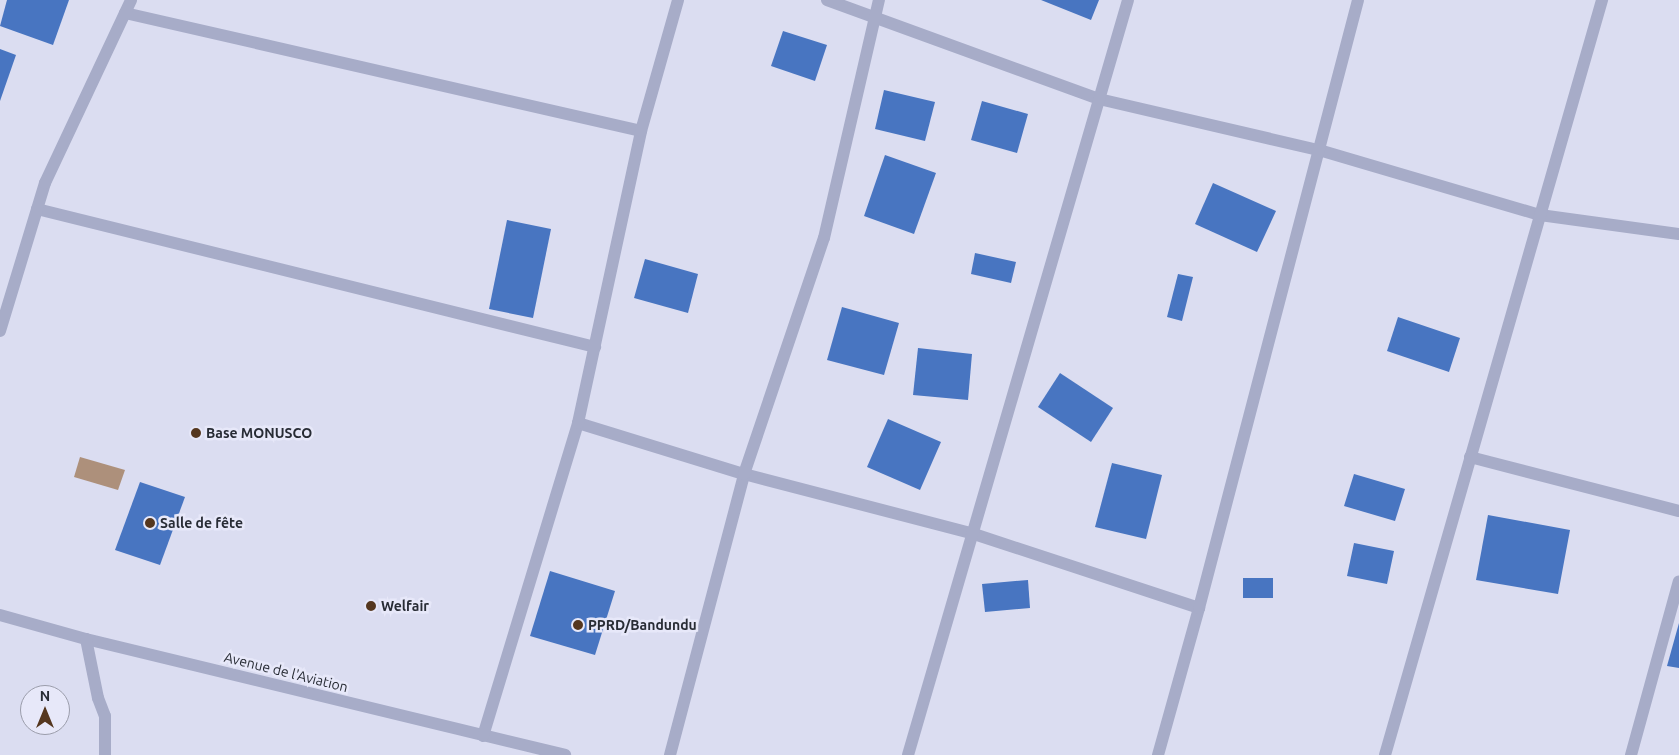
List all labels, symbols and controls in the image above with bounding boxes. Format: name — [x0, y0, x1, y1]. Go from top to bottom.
place label: Base MONUSCO — [206, 425, 312, 441]
marker: Base MONUSCO — [190, 427, 202, 439]
place label: Salle de fête — [160, 515, 243, 531]
marker: Salle de fête — [144, 517, 156, 529]
place label: Welfair — [381, 598, 429, 614]
marker: Welfair — [365, 600, 377, 612]
place label: PPRD/Bandundu — [588, 617, 697, 633]
marker: PPRD/Bandundu — [572, 619, 584, 631]
street label: Avenue de l'Aviation — [222, 648, 350, 696]
north arrow — [20, 685, 70, 735]
text: N — [40, 688, 50, 704]

